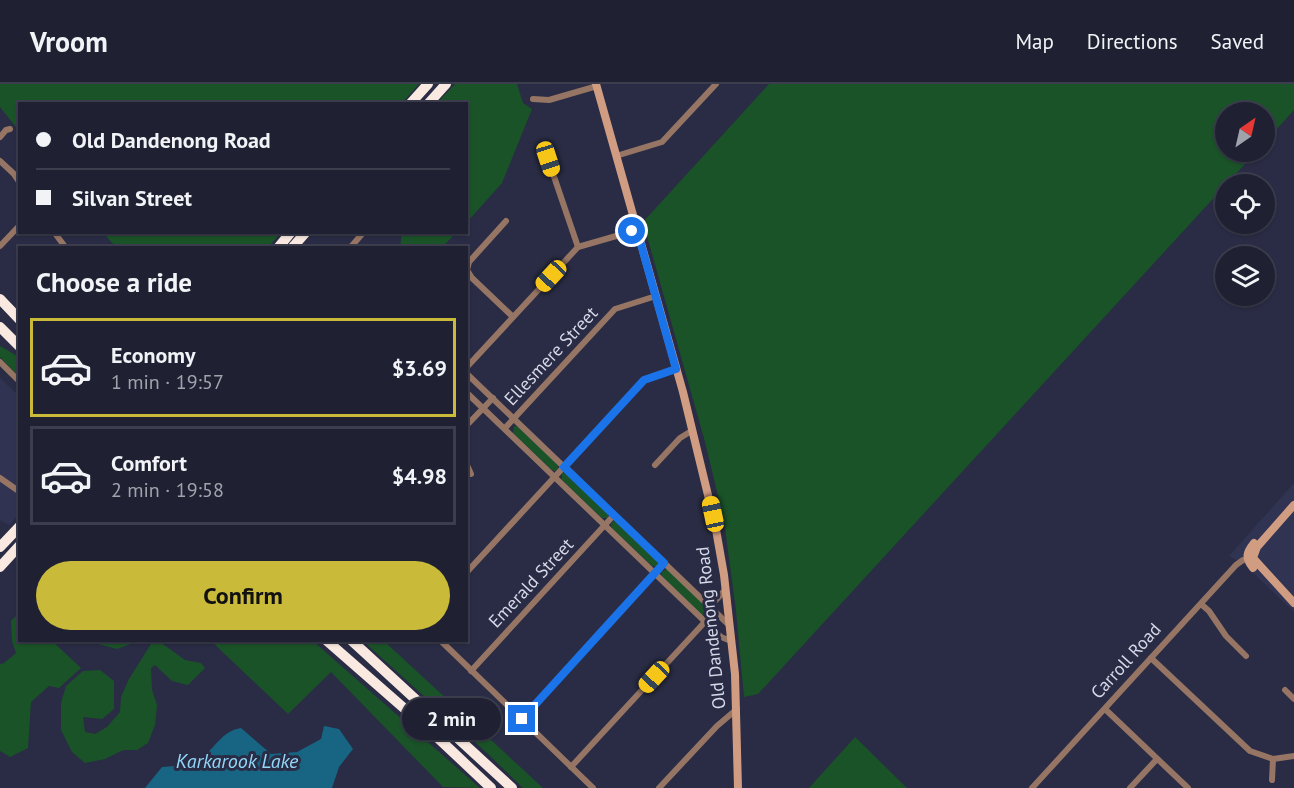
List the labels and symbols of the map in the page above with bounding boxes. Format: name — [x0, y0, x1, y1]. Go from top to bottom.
north arrow — [1215, 102, 1275, 162]
car — [534, 139, 562, 179]
route start — [618, 217, 645, 244]
car — [532, 257, 570, 295]
street label: Ellesmere Street — [499, 301, 602, 410]
car — [700, 495, 726, 533]
street label: Emerald Street — [483, 533, 578, 632]
street label: Old Dandenong Road — [691, 546, 730, 710]
street label: Carroll Road — [1086, 618, 1166, 703]
car — [635, 658, 673, 696]
callout: 2 min — [402, 698, 501, 740]
route end — [508, 705, 535, 732]
water label: Karkarook Lake — [176, 748, 299, 774]

